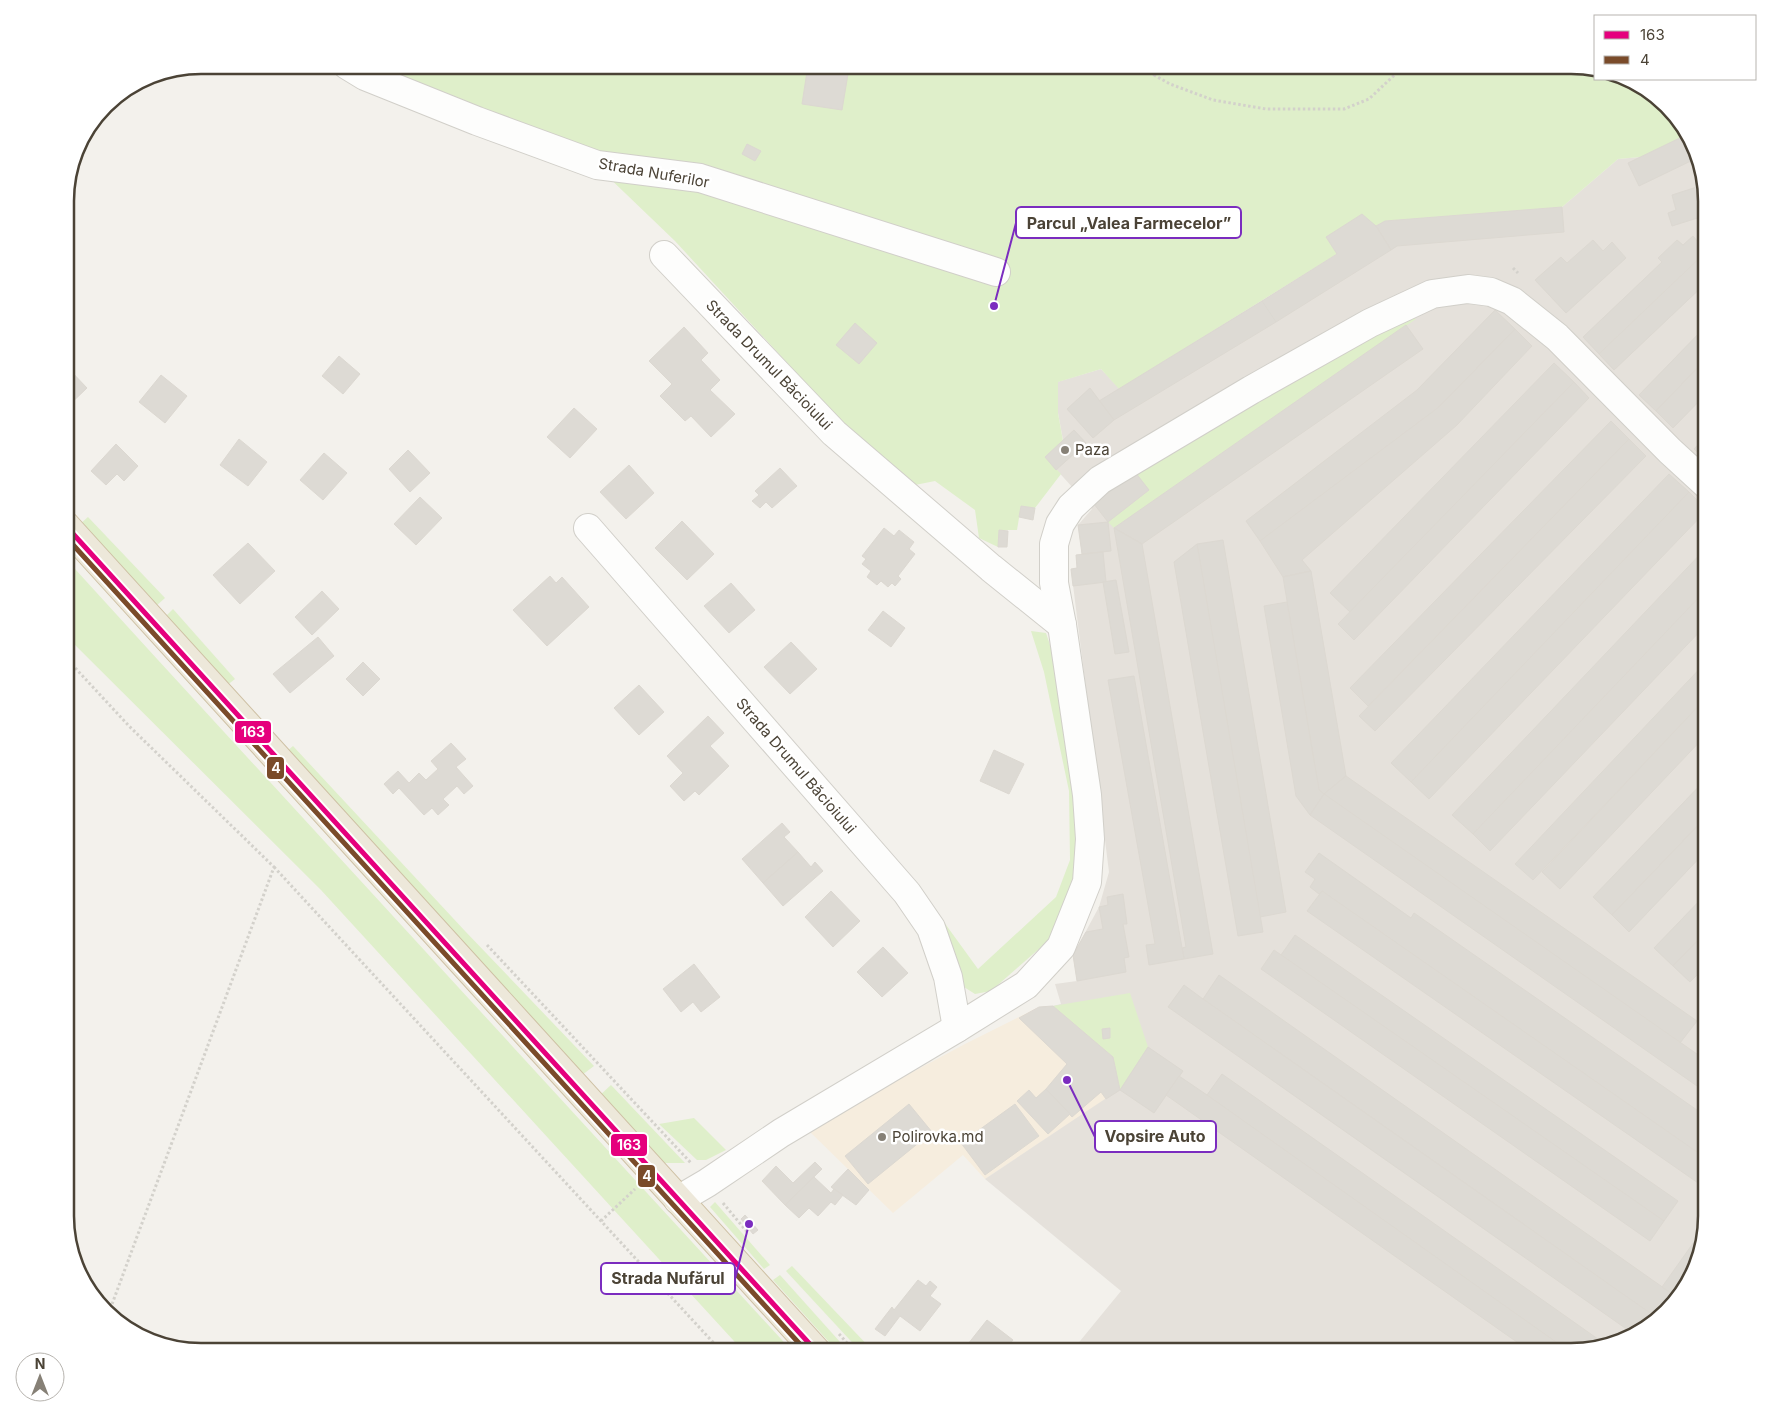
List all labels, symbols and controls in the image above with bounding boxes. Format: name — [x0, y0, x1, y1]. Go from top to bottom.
legend — [1594, 15, 1757, 80]
text: 163 — [1640, 25, 1665, 44]
text: 4 — [1640, 50, 1650, 69]
street label: Strada Nuferilor — [597, 153, 711, 192]
callout: Parcul „Valea Farmecelor” — [1016, 207, 1241, 238]
text: Parcul „Valea Farmecelor” — [1027, 213, 1231, 233]
street label: Strada Drumul Băcioiului — [702, 296, 837, 434]
place label: Paza — [1075, 440, 1110, 459]
marker: Paza — [1059, 444, 1071, 456]
street label: Strada Drumul Băcioiului — [732, 694, 861, 837]
line badge: 163 — [234, 720, 272, 744]
text: 163 — [241, 723, 265, 740]
line badge: 4 — [266, 756, 285, 780]
text: 4 — [271, 759, 281, 776]
callout: Vopsire Auto — [1095, 1121, 1216, 1152]
text: Vopsire Auto — [1104, 1126, 1206, 1146]
place label: Polirovka.md — [892, 1127, 984, 1146]
marker: Polirovka.md — [876, 1131, 888, 1143]
line badge: 163 — [610, 1133, 648, 1157]
text: 163 — [617, 1136, 641, 1153]
line badge: 4 — [637, 1164, 656, 1188]
text: 4 — [642, 1167, 652, 1184]
callout: Strada Nufărul — [601, 1263, 735, 1294]
text: Strada Nufărul — [611, 1268, 725, 1288]
north arrow — [15, 1352, 65, 1402]
text: N — [35, 1355, 45, 1372]

